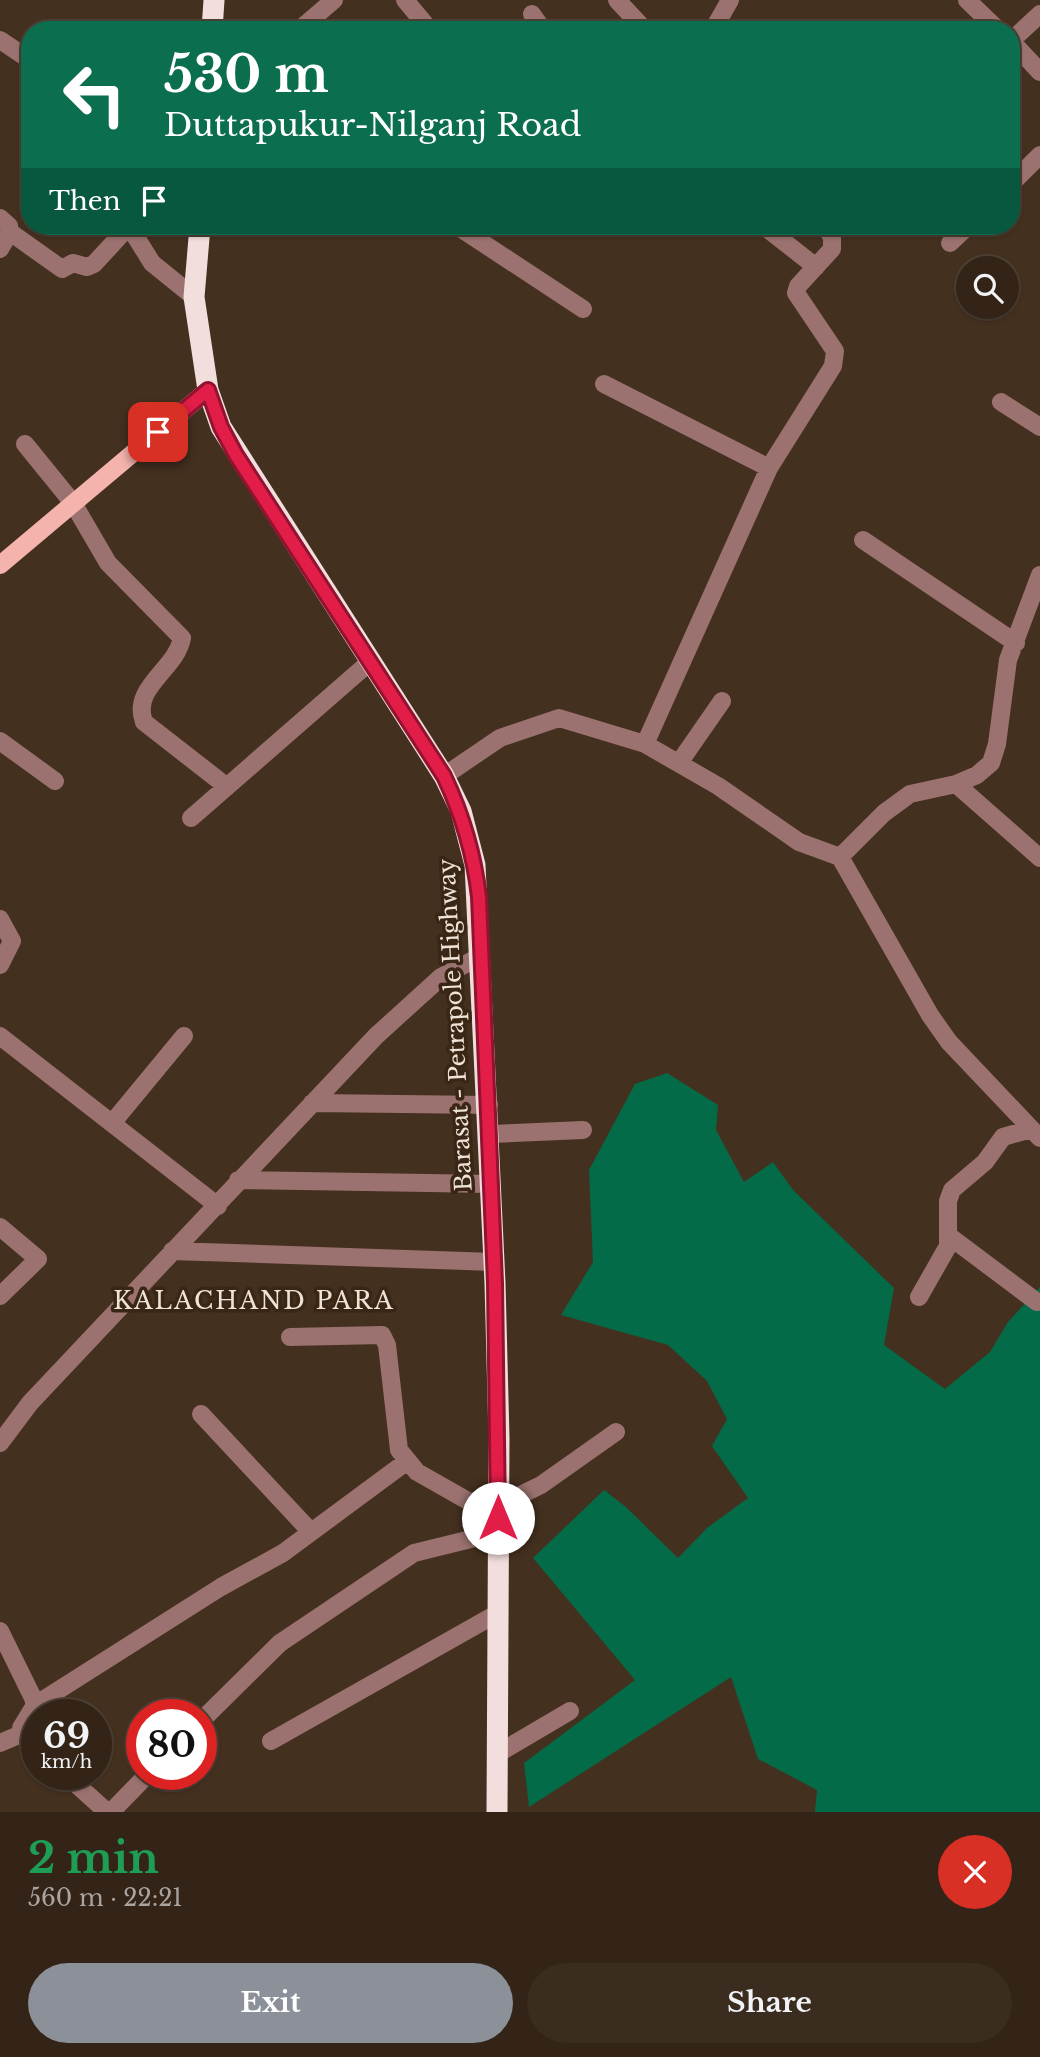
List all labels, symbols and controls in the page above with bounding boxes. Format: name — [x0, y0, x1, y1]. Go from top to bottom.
text: 530 m — [164, 44, 329, 105]
icon: left — [49, 49, 140, 140]
text: Duttapukur-Nilganj Road — [164, 105, 581, 145]
icon: arrive — [135, 182, 173, 220]
text: Then — [49, 185, 121, 217]
map controls — [956, 256, 1019, 319]
button: search — [956, 256, 1019, 319]
pin — [128, 402, 188, 462]
icon: arrive — [139, 413, 177, 451]
street label: Barasat - Petrapole Highway — [432, 858, 478, 1192]
district label: KALACHAND PARA — [113, 1286, 395, 1315]
position arrow — [461, 1481, 535, 1555]
speed limit sign: 80 — [126, 1699, 217, 1790]
text: 69 — [43, 1714, 90, 1757]
text: km/h — [41, 1751, 92, 1773]
text: 2 min — [28, 1832, 159, 1884]
button: close — [938, 1835, 1012, 1909]
text: 560 m · 22:21 — [28, 1884, 183, 1912]
button: Exit — [28, 1963, 513, 2043]
button: Share — [527, 1963, 1012, 2043]

